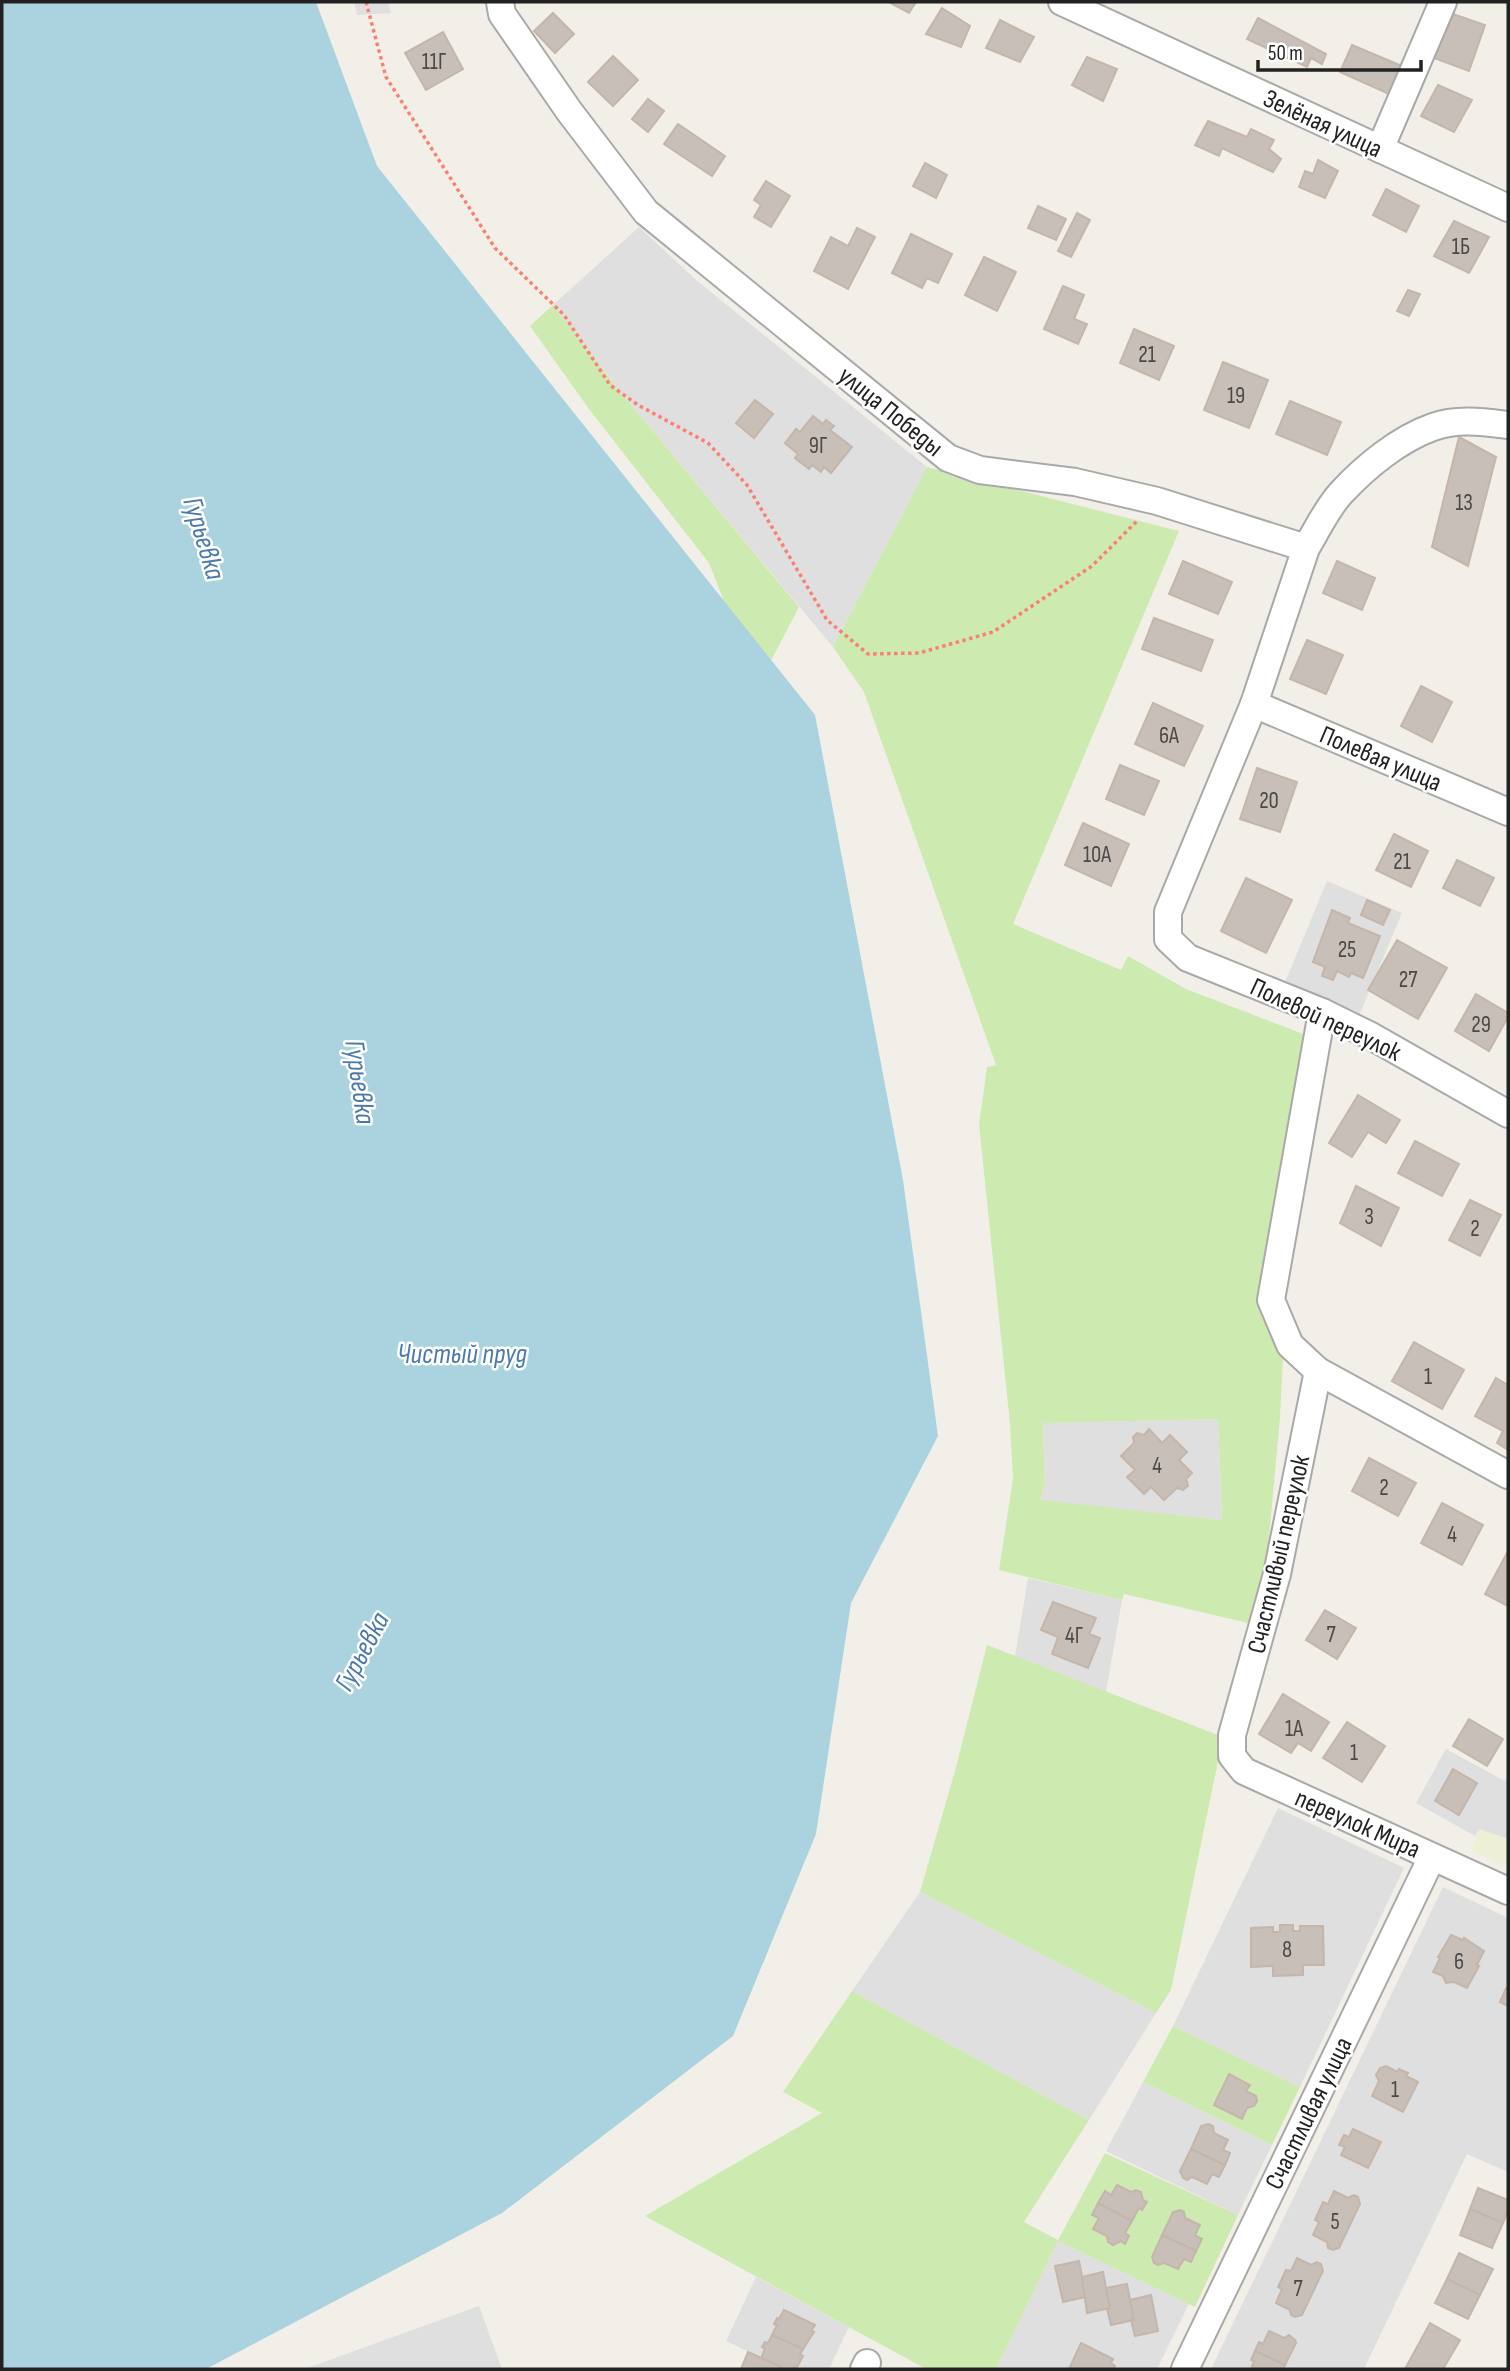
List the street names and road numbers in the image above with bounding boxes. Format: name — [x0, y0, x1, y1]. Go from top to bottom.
street label: Зелёная улица — [1258, 83, 1387, 165]
street label: улица Победы — [831, 361, 949, 464]
street label: Полевая улица — [1315, 720, 1446, 799]
street label: Полевой переулок — [1245, 972, 1406, 1069]
street label: Счастливый переулок — [1242, 1452, 1317, 1657]
street label: переулок Мира — [1290, 1783, 1425, 1866]
street label: Счастливая улица — [1259, 2032, 1360, 2195]

